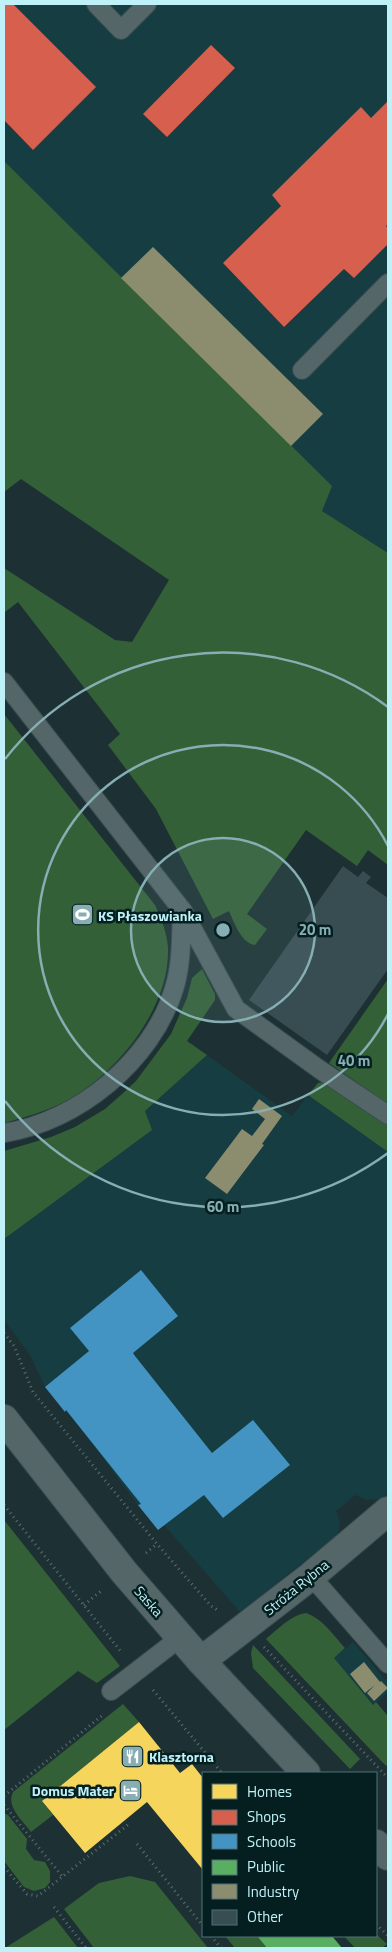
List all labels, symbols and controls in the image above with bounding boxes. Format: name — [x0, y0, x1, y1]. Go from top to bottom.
sports icon: KS Płaszowianka — [70, 903, 94, 927]
place label: KS Płaszowianka — [98, 905, 202, 926]
text: 20 m — [299, 918, 331, 941]
centre of rings — [214, 921, 232, 939]
text: 40 m — [338, 1049, 370, 1072]
text: 60 m — [207, 1195, 239, 1218]
street label: Stróża Rybna — [259, 1554, 333, 1620]
street label: Saska — [130, 1581, 168, 1621]
restaurant icon: Klasztorna — [121, 1744, 145, 1768]
place label: Klasztorna — [149, 1746, 214, 1767]
legend — [202, 1772, 377, 1937]
hotel icon: Domus Mater — [118, 1778, 142, 1802]
place label: Domus Mater — [32, 1780, 114, 1801]
text: Homes — [247, 1780, 292, 1803]
text: Shops — [247, 1805, 286, 1828]
text: Schools — [247, 1830, 296, 1853]
text: Public — [247, 1855, 285, 1878]
text: Industry — [247, 1880, 299, 1903]
text: Other — [247, 1905, 283, 1928]

